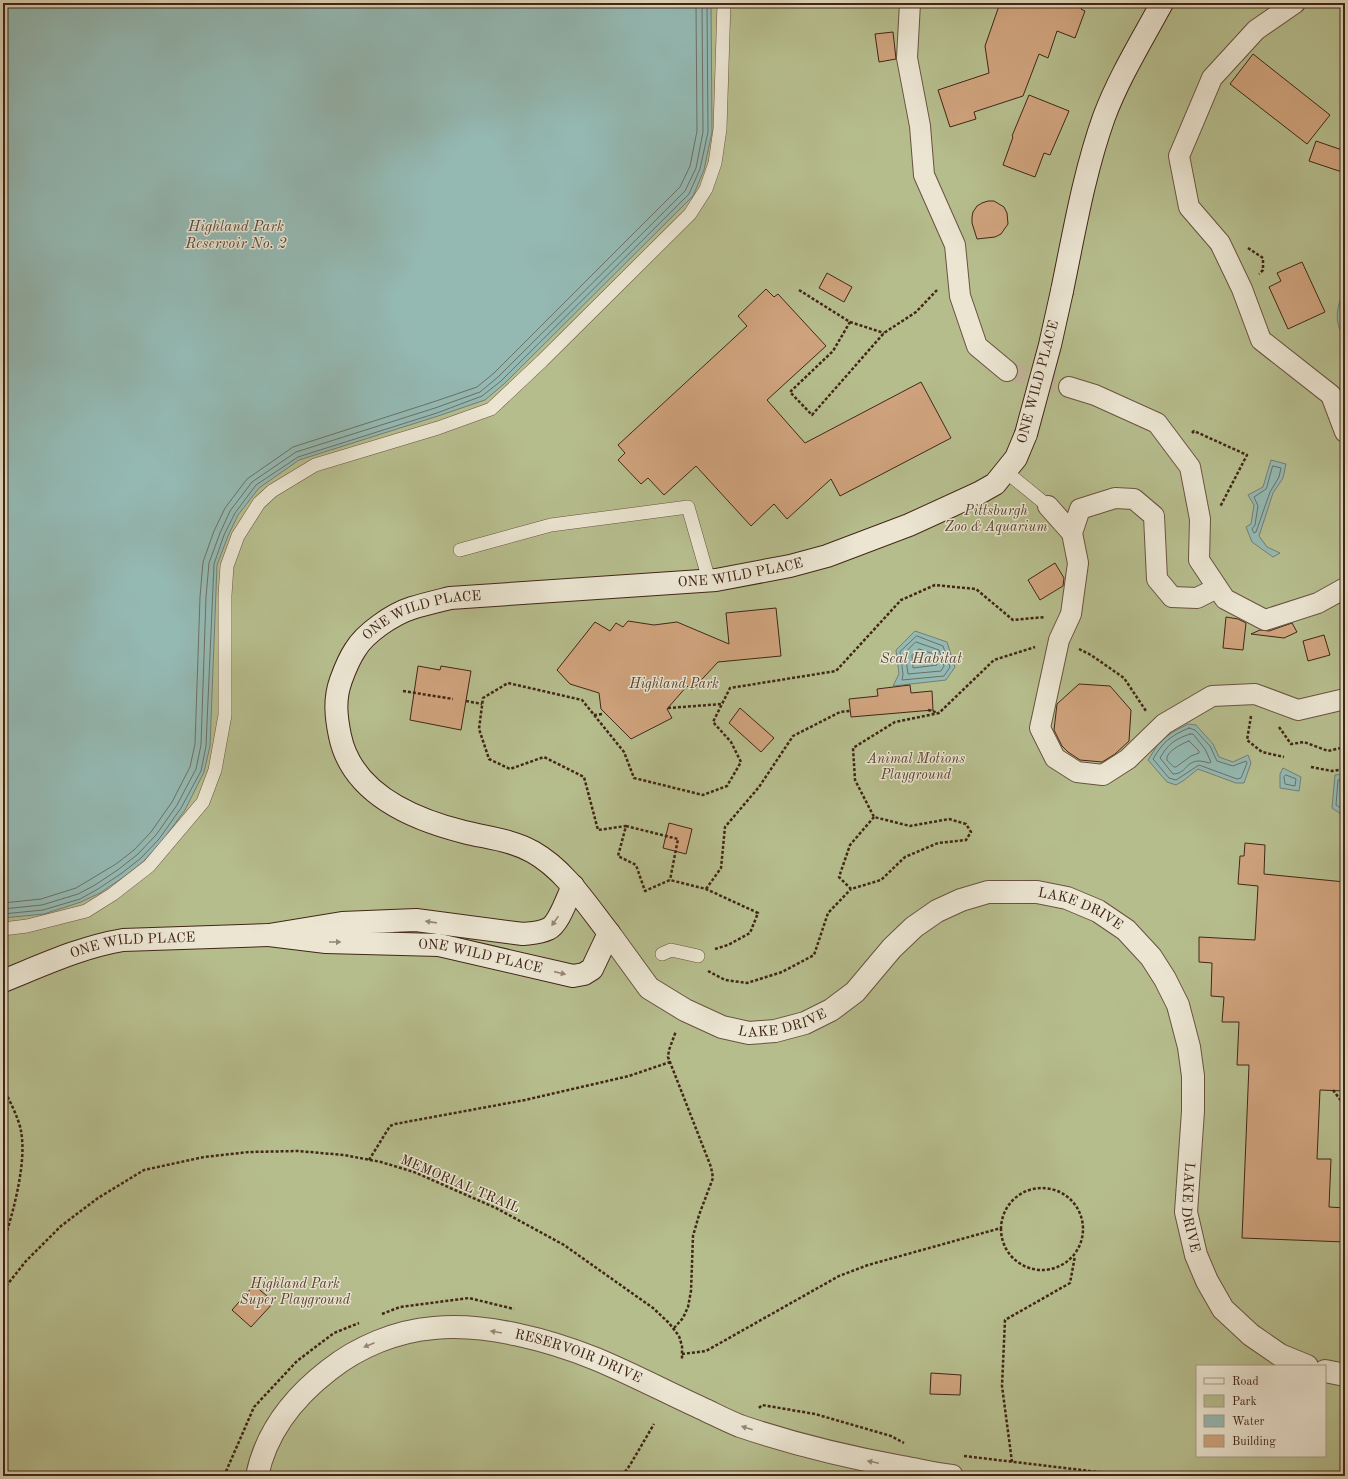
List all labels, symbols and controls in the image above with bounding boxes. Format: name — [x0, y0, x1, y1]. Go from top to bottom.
water label: Highland Park Reservoir No. 2 — [184, 220, 287, 252]
street label: ONE WILD PLACE — [1015, 319, 1061, 445]
park label: Pittsburgh Zoo & Aquarium — [944, 504, 1048, 535]
street label: ONE WILD PLACE — [677, 556, 805, 590]
street label: ONE WILD PLACE — [360, 589, 482, 643]
water label: Seal Habitat — [880, 652, 962, 667]
park label: Highland Park — [628, 677, 719, 692]
park label: Animal Motions Playground — [866, 752, 965, 783]
street label: LAKE DRIVE — [1037, 885, 1125, 933]
one-way arrow — [551, 916, 559, 926]
one-way arrow — [425, 919, 437, 925]
street label: ONE WILD PLACE — [68, 931, 196, 961]
street label: ONE WILD PLACE — [418, 937, 544, 976]
one-way arrow — [329, 939, 342, 945]
one-way arrow — [554, 970, 566, 976]
street label: LAKE DRIVE — [737, 1006, 829, 1040]
street label: MEMORIAL TRAIL — [398, 1153, 522, 1215]
street label: LAKE DRIVE — [1179, 1162, 1202, 1254]
park label: Highland Park Super Playground — [240, 1277, 351, 1308]
street label: RESERVOIR DRIVE — [513, 1327, 644, 1386]
one-way arrow — [490, 1329, 502, 1335]
one-way arrow — [363, 1343, 375, 1349]
legend — [1196, 1365, 1326, 1457]
text: Road — [1232, 1376, 1259, 1388]
text: Park — [1232, 1396, 1257, 1408]
text: Water — [1232, 1416, 1265, 1428]
one-way arrow — [741, 1425, 753, 1431]
text: Building — [1232, 1436, 1276, 1448]
one-way arrow — [867, 1458, 879, 1464]

